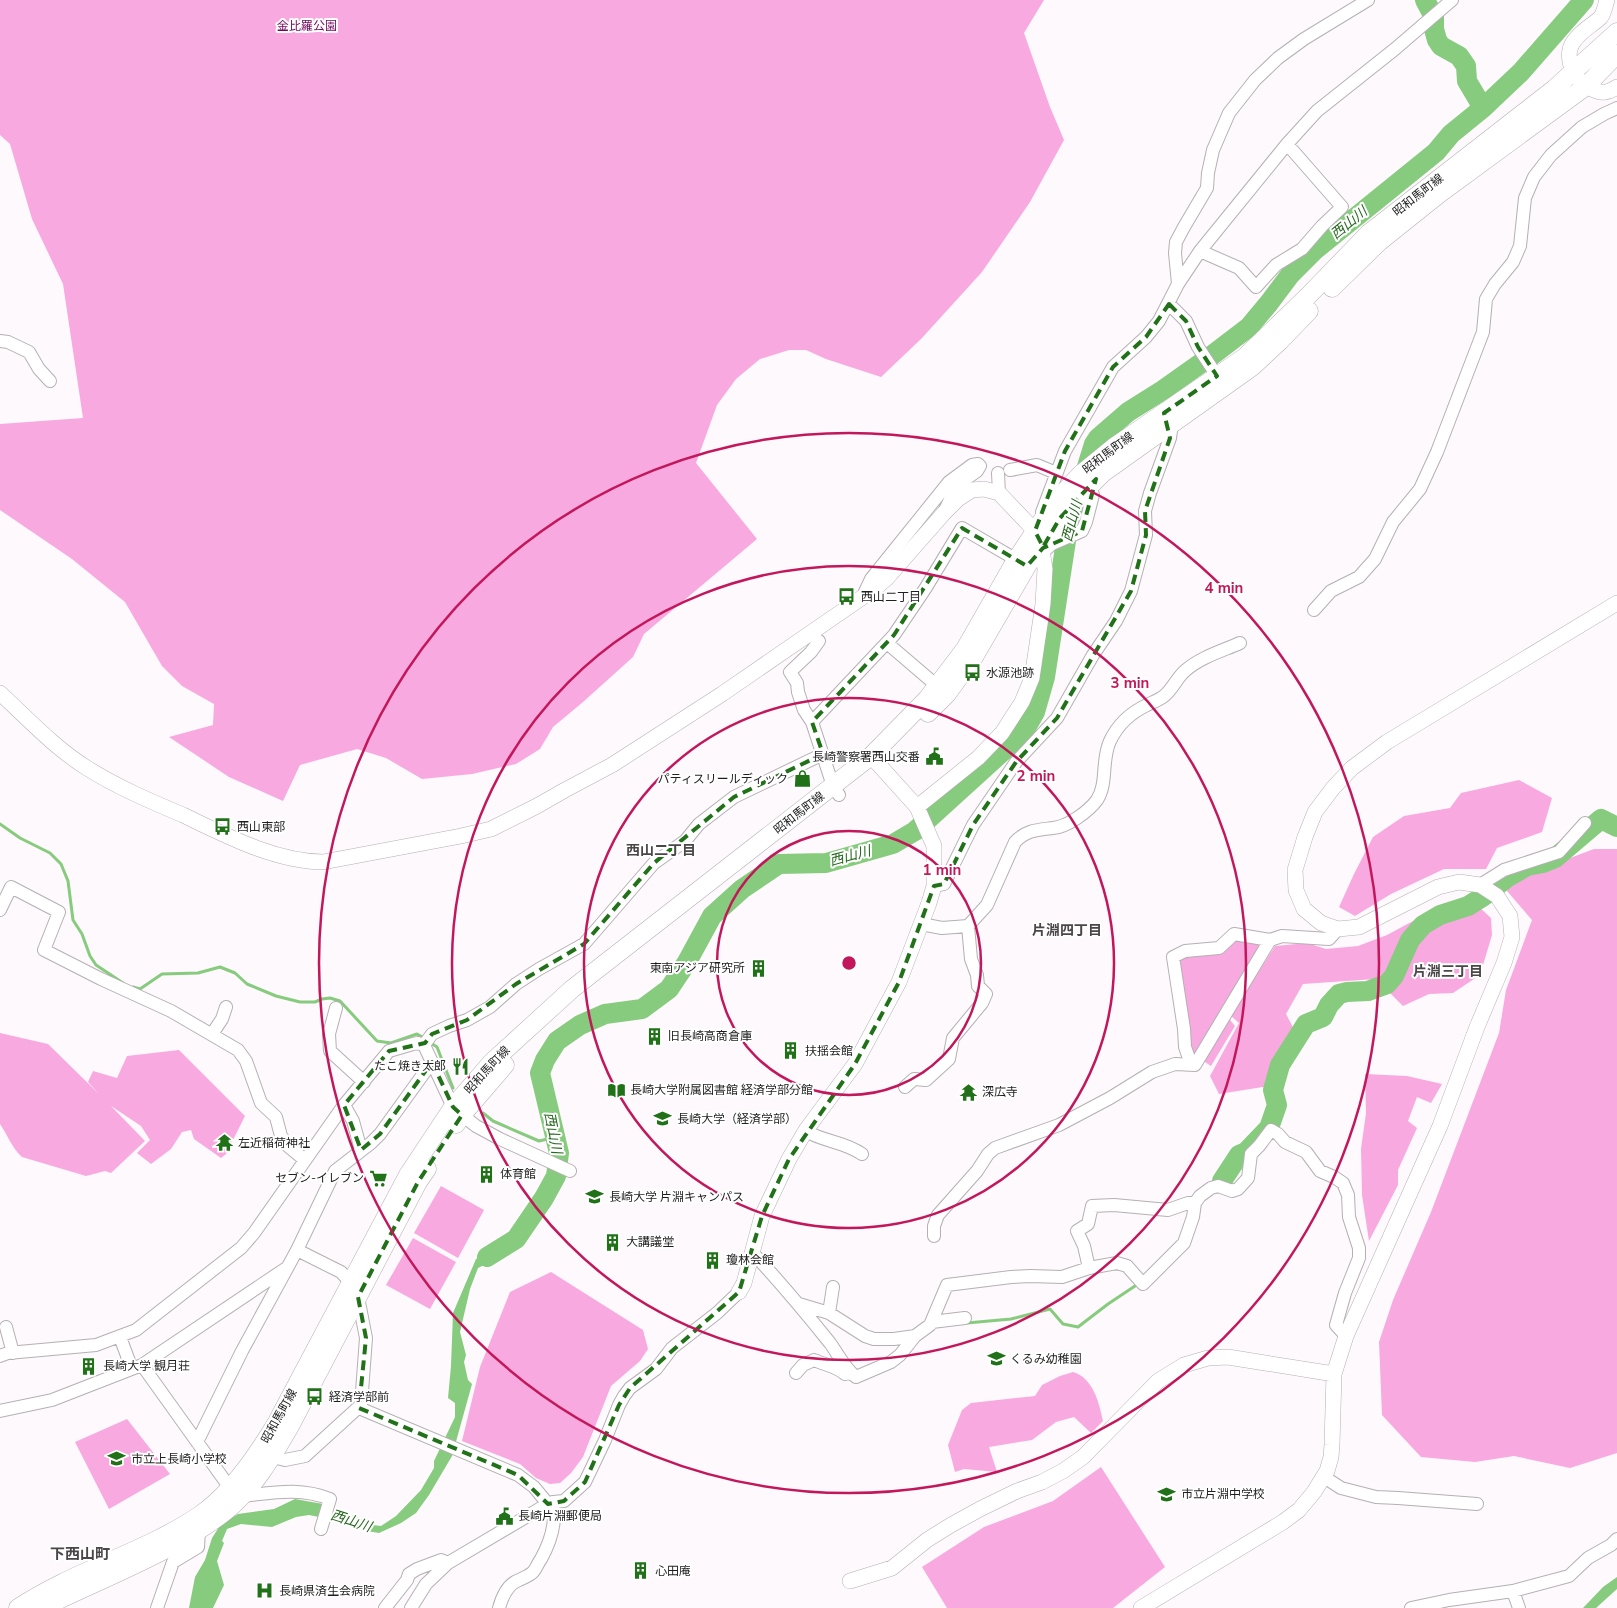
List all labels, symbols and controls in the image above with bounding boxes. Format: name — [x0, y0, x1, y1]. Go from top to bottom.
park label: 金比羅公園 — [277, 18, 337, 34]
street label: 昭和馬町線 — [1389, 170, 1447, 220]
water label: 西山川 — [1327, 201, 1373, 244]
street label: 昭和馬町線 — [1079, 429, 1137, 477]
water label: 西山川 — [1057, 496, 1087, 544]
text: 4 min — [1205, 578, 1243, 598]
bus stop icon: 西山二丁目 — [837, 587, 857, 607]
place label: 西山二丁目 — [861, 589, 921, 605]
bus stop icon: 水源池跡 — [962, 663, 982, 683]
place label: 水源池跡 — [986, 665, 1034, 681]
text: 3 min — [1111, 673, 1149, 693]
public building icon: 長崎警察署西山交番 — [924, 747, 944, 767]
place label: 長崎警察署西山交番 — [812, 749, 920, 765]
text: 2 min — [1017, 766, 1055, 786]
shop icon: パティスリールディック — [792, 769, 812, 789]
place label: パティスリールディック — [658, 771, 788, 787]
street label: 昭和馬町線 — [770, 788, 828, 838]
bus stop icon: 西山東部 — [213, 817, 233, 837]
place label: 西山東部 — [237, 819, 285, 835]
district label: 西山二丁目 — [626, 841, 696, 860]
water label: 西山川 — [827, 841, 875, 871]
text: 1 min — [923, 860, 961, 880]
district label: 片淵四丁目 — [1032, 921, 1102, 940]
centre of rings — [840, 954, 858, 972]
building icon: 東南アジア研究所 — [749, 958, 769, 978]
place label: 東南アジア研究所 — [649, 960, 745, 976]
district label: 片淵三丁目 — [1413, 962, 1483, 981]
building icon: 旧長崎高商倉庫 — [644, 1026, 664, 1046]
place label: 旧長崎高商倉庫 — [668, 1028, 752, 1044]
building icon: 扶揺会館 — [781, 1041, 801, 1061]
street label: 昭和馬町線 — [461, 1043, 513, 1097]
place label: 扶揺会館 — [805, 1043, 853, 1059]
restaurant icon: たこ焼き太郎 — [450, 1056, 470, 1076]
place label: たこ焼き太郎 — [374, 1058, 446, 1074]
library icon: 長崎大学附属図書館 経済学部分館 — [606, 1080, 626, 1100]
place label: 長崎大学附属図書館 経済学部分館 — [630, 1082, 813, 1098]
temple icon: 深広寺 — [958, 1082, 978, 1102]
place label: 深広寺 — [982, 1084, 1018, 1100]
school or university icon: 長崎大学（経済学部） — [653, 1109, 673, 1129]
water label: 西山川 — [540, 1111, 567, 1157]
place label: 長崎大学（経済学部） — [677, 1111, 797, 1127]
temple icon: 左近稲荷神社 — [214, 1133, 234, 1153]
place label: 左近稲荷神社 — [238, 1135, 310, 1151]
building icon: 体育館 — [476, 1164, 496, 1184]
place label: 体育館 — [500, 1166, 536, 1182]
supermarket icon: セブン-イレブン — [368, 1168, 388, 1188]
place label: セブン-イレブン — [275, 1170, 364, 1186]
school or university icon: 長崎大学 片淵キャンパス — [585, 1187, 605, 1207]
place label: 長崎大学 片淵キャンパス — [609, 1189, 744, 1205]
building icon: 大講議堂 — [602, 1232, 622, 1252]
place label: 大講議堂 — [626, 1234, 674, 1250]
building icon: 瓊林会館 — [702, 1250, 722, 1270]
place label: 瓊林会館 — [726, 1252, 774, 1268]
school or university icon: くるみ幼稚園 — [986, 1349, 1006, 1369]
place label: くるみ幼稚園 — [1010, 1351, 1082, 1367]
building icon: 長崎大学 観月荘 — [79, 1356, 99, 1376]
place label: 長崎大学 観月荘 — [103, 1358, 190, 1374]
street label: 昭和馬町線 — [257, 1386, 301, 1446]
bus stop icon: 経済学部前 — [305, 1387, 325, 1407]
place label: 経済学部前 — [329, 1389, 389, 1405]
school or university icon: 市立上長崎小学校 — [107, 1449, 127, 1469]
place label: 市立上長崎小学校 — [131, 1451, 227, 1467]
school or university icon: 市立片淵中学校 — [1157, 1484, 1177, 1504]
place label: 市立片淵中学校 — [1181, 1486, 1265, 1502]
water label: 西山川 — [328, 1505, 376, 1537]
public building icon: 長崎片淵郵便局 — [494, 1506, 514, 1526]
place label: 長崎片淵郵便局 — [518, 1508, 602, 1524]
district label: 下西山町 — [50, 1544, 110, 1564]
building icon: 心田庵 — [631, 1561, 651, 1581]
place label: 心田庵 — [655, 1563, 691, 1579]
hospital icon: 長崎県済生会病院 — [255, 1581, 275, 1601]
place label: 長崎県済生会病院 — [279, 1583, 375, 1599]

